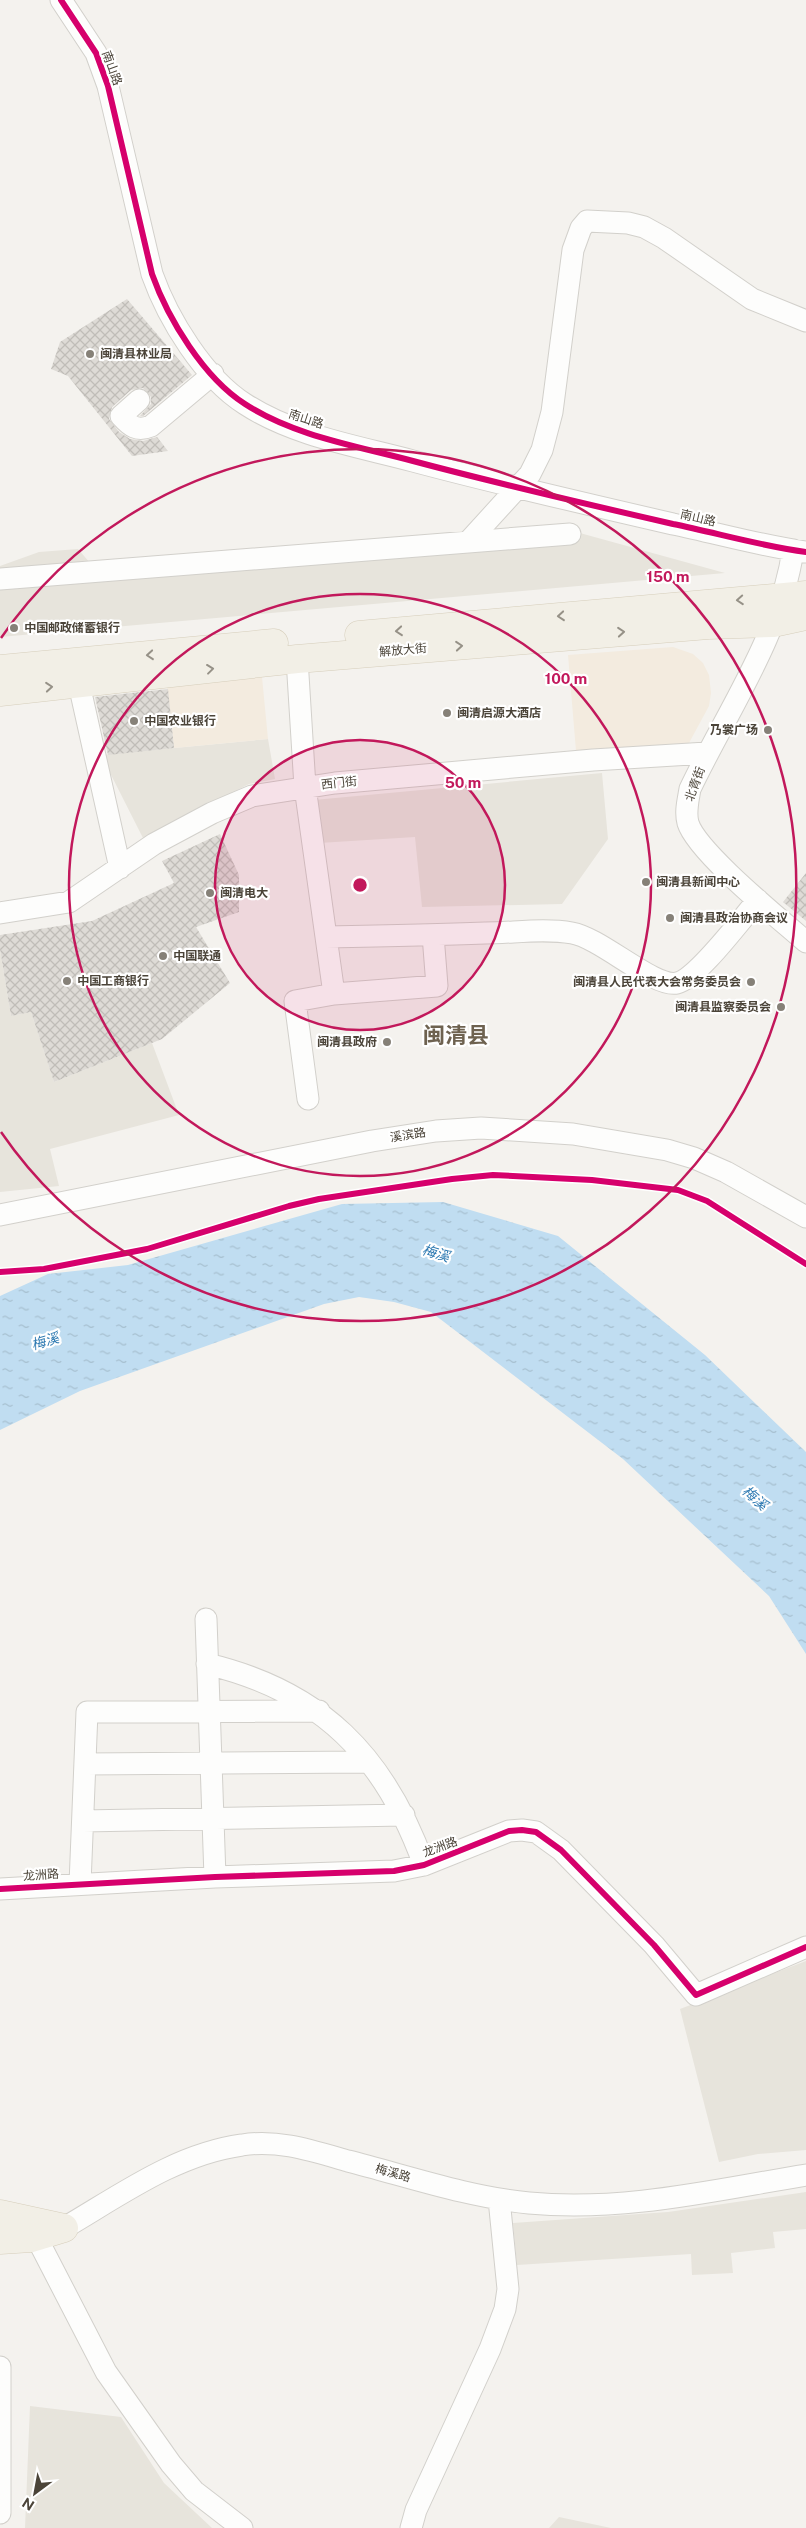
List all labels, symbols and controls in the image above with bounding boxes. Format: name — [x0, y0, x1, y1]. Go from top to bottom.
street label: 南山路 — [99, 49, 125, 87]
place label: 闽清县林业局 — [100, 347, 172, 361]
marker: 闽清县林业局 — [84, 348, 96, 360]
street label: 南山路 — [287, 407, 325, 431]
street label: 南山路 — [679, 507, 717, 529]
text: 150 m — [646, 568, 690, 585]
one-way arrow — [736, 594, 744, 605]
one-way arrow — [556, 610, 564, 621]
place label: 中国邮政储蓄银行 — [24, 621, 120, 635]
marker: 中国邮政储蓄银行 — [8, 622, 20, 634]
one-way arrow — [395, 625, 403, 636]
one-way arrow — [617, 627, 625, 638]
one-way arrow — [455, 640, 463, 651]
street label: 解放大街 — [378, 641, 428, 659]
one-way arrow — [146, 649, 154, 660]
one-way arrow — [206, 664, 214, 675]
text: 100 m — [545, 670, 587, 687]
one-way arrow — [45, 682, 53, 693]
place label: 闽清启源大酒店 — [457, 706, 541, 720]
marker: 闽清启源大酒店 — [441, 707, 453, 719]
place label: 中国农业银行 — [144, 714, 216, 728]
marker: 中国农业银行 — [128, 715, 140, 727]
place label: 乃裳广场 — [710, 723, 758, 737]
marker: 乃裳广场 — [762, 724, 774, 736]
street label: 北青街 — [682, 765, 708, 803]
street label: 西门街 — [320, 774, 358, 792]
text: 50 m — [445, 774, 481, 791]
place label: 闽清县新闻中心 — [656, 875, 740, 889]
centre of rings — [351, 876, 369, 894]
marker: 闽清县新闻中心 — [640, 876, 652, 888]
place label: 闽清电大 — [220, 886, 268, 900]
marker: 闽清电大 — [204, 887, 216, 899]
place label: 闽清县政治协商会议 — [680, 911, 788, 925]
marker: 闽清县政治协商会议 — [664, 912, 676, 924]
place label: 中国联通 — [173, 949, 221, 963]
marker: 中国联通 — [157, 950, 169, 962]
place label: 中国工商银行 — [77, 974, 149, 988]
marker: 中国工商银行 — [61, 975, 73, 987]
place label: 闽清县人民代表大会常务委员会 — [573, 975, 741, 989]
marker: 闽清县人民代表大会常务委员会 — [745, 976, 757, 988]
place label: 闽清县监察委员会 — [675, 1000, 771, 1014]
marker: 闽清县监察委员会 — [775, 1001, 787, 1013]
district label: 闽清县 — [423, 1022, 489, 1048]
place label: 闽清县政府 — [317, 1035, 377, 1049]
marker: 闽清县政府 — [381, 1036, 393, 1048]
street label: 溪滨路 — [389, 1125, 427, 1145]
water label: 梅溪 — [420, 1241, 454, 1265]
water label: 梅溪 — [29, 1329, 63, 1353]
water label: 梅溪 — [739, 1483, 772, 1515]
street label: 龙洲路 — [421, 1834, 459, 1860]
street label: 龙洲路 — [23, 1867, 59, 1883]
street label: 梅溪路 — [374, 2161, 412, 2185]
north arrow — [10, 2468, 60, 2518]
text: N — [19, 2494, 37, 2514]

